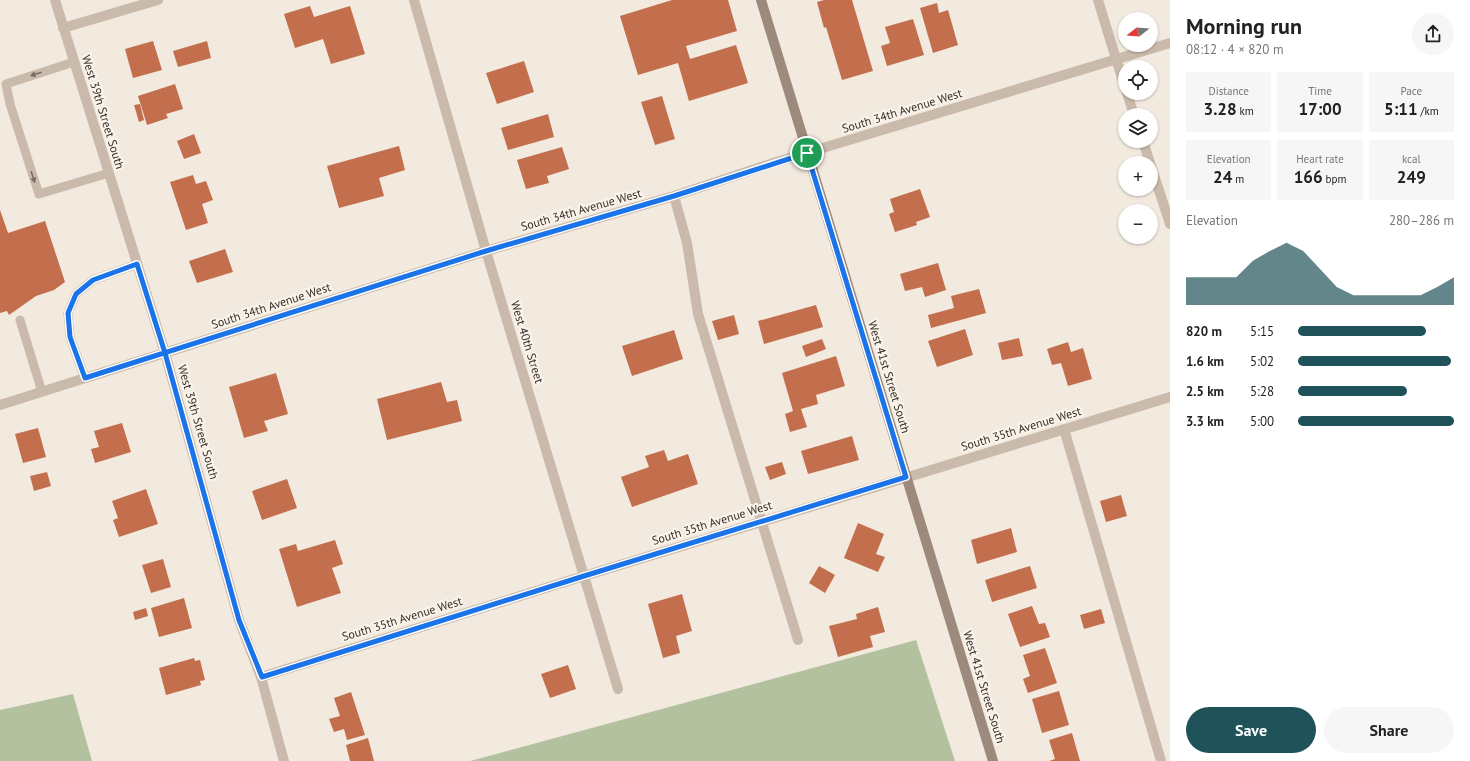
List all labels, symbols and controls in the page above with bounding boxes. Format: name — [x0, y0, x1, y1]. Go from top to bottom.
north arrow — [1118, 12, 1158, 52]
map controls — [1118, 12, 1158, 244]
text: Morning run — [1186, 12, 1302, 40]
button: share — [1412, 13, 1454, 55]
text: 08:12 · 4 × 820 m — [1186, 41, 1283, 58]
street label: West 39th Street South — [79, 53, 128, 171]
button: locate — [1118, 60, 1158, 100]
one-way arrow — [30, 71, 42, 77]
text: Distance — [1209, 84, 1249, 98]
text: Time — [1308, 84, 1332, 98]
text: Pace — [1401, 84, 1422, 98]
street label: South 34th Avenue West — [840, 85, 964, 136]
text: 3.28 — [1204, 98, 1237, 120]
text: 17:00 — [1298, 98, 1342, 120]
text: 5:11 — [1384, 98, 1418, 120]
text: km — [1237, 104, 1254, 118]
text: /km — [1418, 104, 1439, 118]
button: layers — [1118, 108, 1158, 148]
pin — [790, 136, 824, 170]
icon: arrive — [796, 142, 818, 164]
text: Elevation — [1207, 152, 1251, 166]
text: Heart rate — [1296, 152, 1344, 166]
text: kcal — [1402, 152, 1421, 166]
button: + — [1118, 156, 1158, 196]
text: 24 — [1213, 166, 1232, 188]
text: 166 — [1294, 166, 1323, 188]
text: 249 — [1397, 166, 1426, 188]
one-way arrow — [30, 172, 36, 184]
text: m — [1232, 172, 1244, 186]
text: bpm — [1323, 172, 1346, 186]
street label: South 34th Avenue West — [519, 185, 643, 234]
button: − — [1118, 204, 1158, 244]
text: Elevation — [1186, 212, 1238, 229]
text: 280–286 m — [1389, 212, 1454, 229]
street label: South 34th Avenue West — [209, 279, 332, 332]
street label: West 40th Street — [508, 299, 547, 385]
street label: West 41st Street South — [865, 319, 914, 435]
text: 820 m — [1186, 323, 1222, 340]
text: 5:15 — [1250, 323, 1274, 340]
text: 1.6 km — [1186, 353, 1224, 370]
text: 5:02 — [1250, 353, 1274, 370]
street label: West 39th Street South — [175, 363, 222, 481]
text: 2.5 km — [1186, 383, 1224, 400]
text: 5:28 — [1250, 383, 1274, 400]
street label: South 35th Avenue West — [959, 403, 1083, 454]
text: 3.3 km — [1186, 413, 1224, 430]
text: 5:00 — [1250, 413, 1274, 430]
street label: South 35th Avenue West — [650, 497, 774, 548]
street label: South 35th Avenue West — [340, 593, 464, 644]
street label: West 41st Street South — [960, 629, 1009, 745]
button: Save — [1186, 707, 1316, 753]
button: Share — [1324, 707, 1454, 753]

